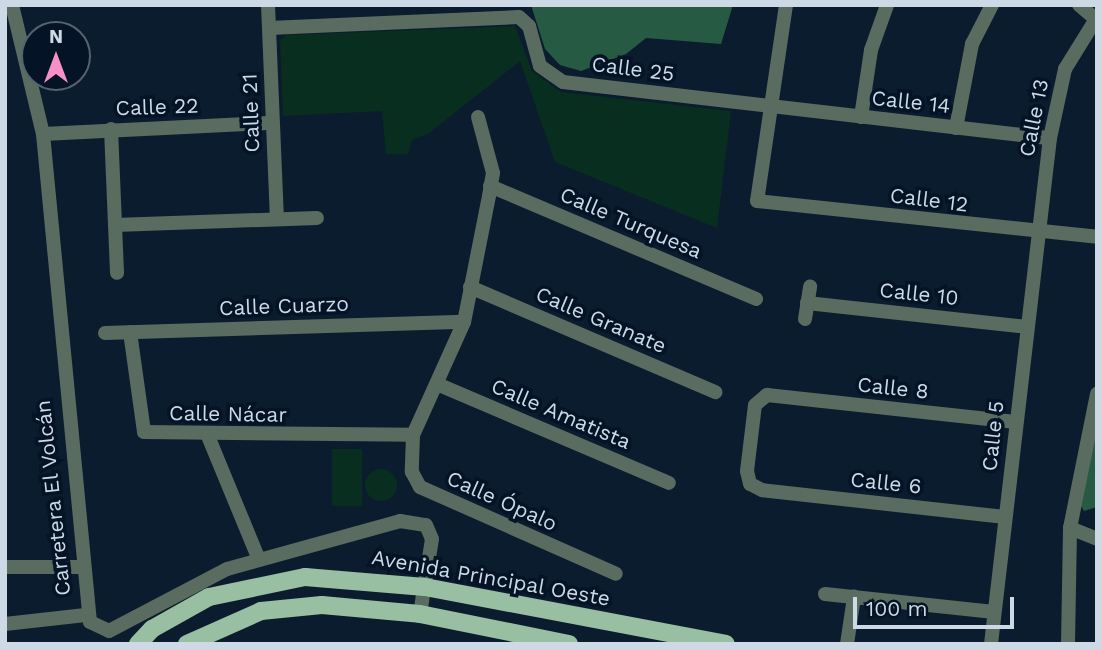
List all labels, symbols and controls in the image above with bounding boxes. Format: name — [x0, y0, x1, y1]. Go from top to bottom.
north arrow — [21, 21, 91, 91]
text: N — [49, 25, 63, 48]
street label: Calle 25 — [590, 51, 676, 87]
street label: Calle 21 — [237, 73, 265, 153]
street label: Calle 13 — [1014, 77, 1054, 159]
street label: Calle 14 — [870, 85, 952, 119]
street label: Calle 22 — [115, 93, 199, 121]
street label: Calle Turquesa — [556, 182, 706, 264]
street label: Calle 12 — [888, 183, 970, 217]
street label: Calle 10 — [878, 277, 960, 311]
street label: Calle Granate — [532, 281, 670, 359]
street label: Calle Cuarzo — [219, 291, 349, 321]
street label: Calle 8 — [856, 372, 930, 404]
street label: Calle Amatista — [487, 373, 635, 455]
street label: Carretera El Volcán — [30, 398, 76, 598]
street label: Calle Nácar — [169, 400, 287, 428]
street label: Calle 5 — [977, 400, 1009, 472]
street label: Calle Ópalo — [443, 465, 561, 537]
street label: Calle 6 — [849, 467, 923, 499]
street label: Avenida Principal Oeste — [369, 545, 613, 611]
scale bar — [857, 582, 1018, 626]
text: 100 m — [866, 596, 928, 621]

